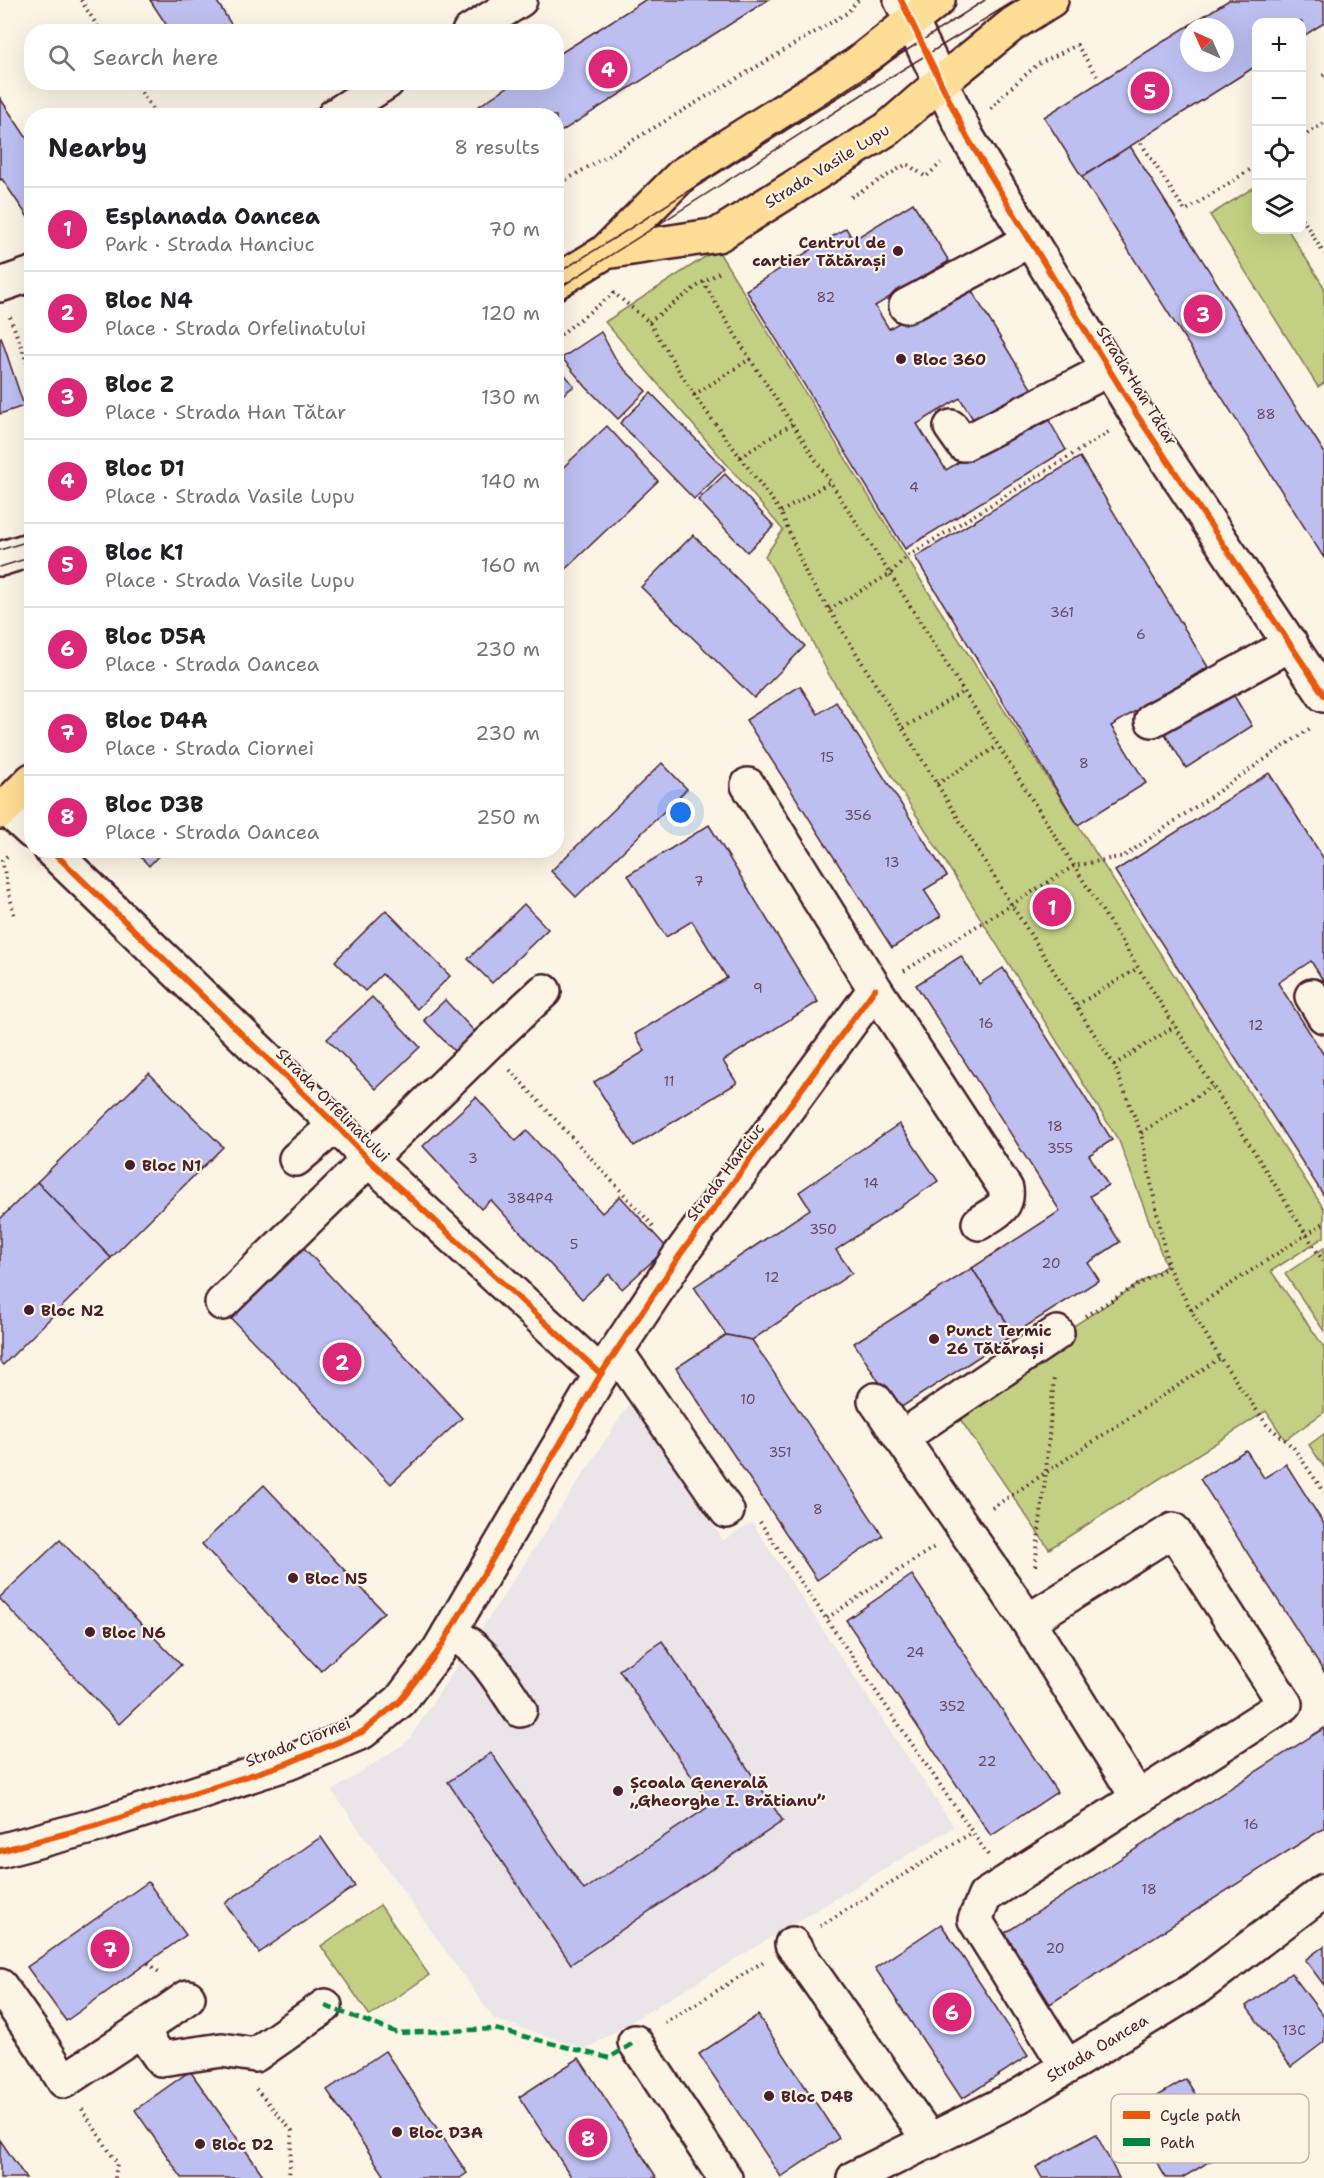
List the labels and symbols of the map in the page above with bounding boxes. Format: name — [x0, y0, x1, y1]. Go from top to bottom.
north arrow — [1180, 18, 1234, 72]
pin: 4 — [588, 46, 628, 92]
pin: 5 — [1130, 68, 1170, 113]
street label: Strada Vasile Lupu — [761, 119, 893, 213]
place label: Centrul de cartier Tătărași — [752, 232, 886, 272]
marker: Centrul de cartier Tătărași — [891, 244, 905, 258]
house number: 82 — [817, 288, 835, 306]
pin: 3 — [1184, 292, 1222, 336]
street label: Strada Han Tătar — [1092, 322, 1182, 450]
place label: Bloc 360 — [913, 349, 986, 370]
marker: Bloc 360 — [894, 352, 908, 366]
house number: 88 — [1256, 405, 1276, 423]
house number: 4 — [909, 478, 919, 496]
house number: 361 — [1050, 603, 1074, 621]
house number: 6 — [1136, 625, 1146, 643]
house number: 15 — [820, 748, 834, 766]
house number: 8 — [1079, 754, 1089, 772]
your location — [666, 798, 695, 827]
house number: 356 — [844, 806, 872, 824]
house number: 13 — [885, 853, 899, 871]
house number: 7 — [694, 872, 704, 890]
pin: 1 — [1032, 884, 1072, 930]
house number: 9 — [753, 979, 763, 997]
house number: 16 — [978, 1014, 994, 1032]
house number: 12 — [1249, 1016, 1263, 1034]
street label: Strada Orfelinatului — [272, 1044, 394, 1166]
house number: 11 — [663, 1072, 675, 1090]
house number: 18 — [1047, 1117, 1063, 1135]
street label: Strada Hanciuc — [681, 1119, 769, 1225]
house number: 355 — [1047, 1139, 1073, 1157]
house number: 3 — [468, 1149, 478, 1167]
place label: Bloc N1 — [142, 1155, 201, 1176]
marker: Bloc N1 — [123, 1158, 137, 1172]
house number: 14 — [863, 1174, 879, 1192]
house number: 384P4 — [507, 1189, 553, 1207]
house number: 350 — [809, 1220, 837, 1238]
house number: 5 — [570, 1235, 578, 1253]
house number: 20 — [1041, 1254, 1061, 1272]
house number: 12 — [765, 1268, 779, 1286]
place label: Bloc N2 — [41, 1300, 104, 1321]
marker: Bloc N2 — [22, 1303, 36, 1317]
place label: Punct Termic 26 Tătărași — [946, 1320, 1052, 1360]
marker: Punct Termic 26 Tătărași — [927, 1332, 941, 1346]
pin: 2 — [322, 1340, 362, 1384]
house number: 10 — [740, 1390, 756, 1408]
house number: 351 — [768, 1443, 792, 1461]
house number: 8 — [813, 1500, 823, 1518]
place label: Bloc N5 — [305, 1568, 367, 1589]
marker: Bloc N5 — [286, 1571, 300, 1585]
place label: Bloc N6 — [102, 1622, 166, 1643]
marker: Bloc N6 — [83, 1625, 97, 1639]
house number: 24 — [906, 1643, 925, 1661]
house number: 352 — [938, 1697, 966, 1715]
street label: Strada Ciornei — [242, 1712, 354, 1772]
house number: 22 — [978, 1752, 996, 1770]
place label: Școala Generală „Gheorghe I. Brătianu” — [630, 1772, 825, 1811]
marker: Școala Generală „Gheorghe I. Brătianu” — [611, 1784, 625, 1798]
house number: 16 — [1243, 1815, 1259, 1833]
house number: 18 — [1141, 1880, 1157, 1898]
pin: 7 — [90, 1926, 130, 1972]
house number: 20 — [1045, 1939, 1065, 1957]
pin: 6 — [932, 1990, 972, 2034]
street label: Strada Oancea — [1042, 2009, 1152, 2087]
house number: 13C — [1282, 2021, 1306, 2039]
place label: Bloc D4B — [781, 2086, 853, 2107]
marker: Bloc D4B — [762, 2089, 776, 2103]
legend — [1111, 2094, 1309, 2163]
text: Cycle path — [1160, 2105, 1241, 2126]
pin: 8 — [568, 2116, 608, 2160]
place label: Bloc D3A — [409, 2122, 483, 2143]
marker: Bloc D3A — [390, 2125, 404, 2139]
text: Path — [1160, 2132, 1195, 2153]
place label: Bloc D2 — [212, 2134, 274, 2155]
marker: Bloc D2 — [193, 2137, 207, 2151]

